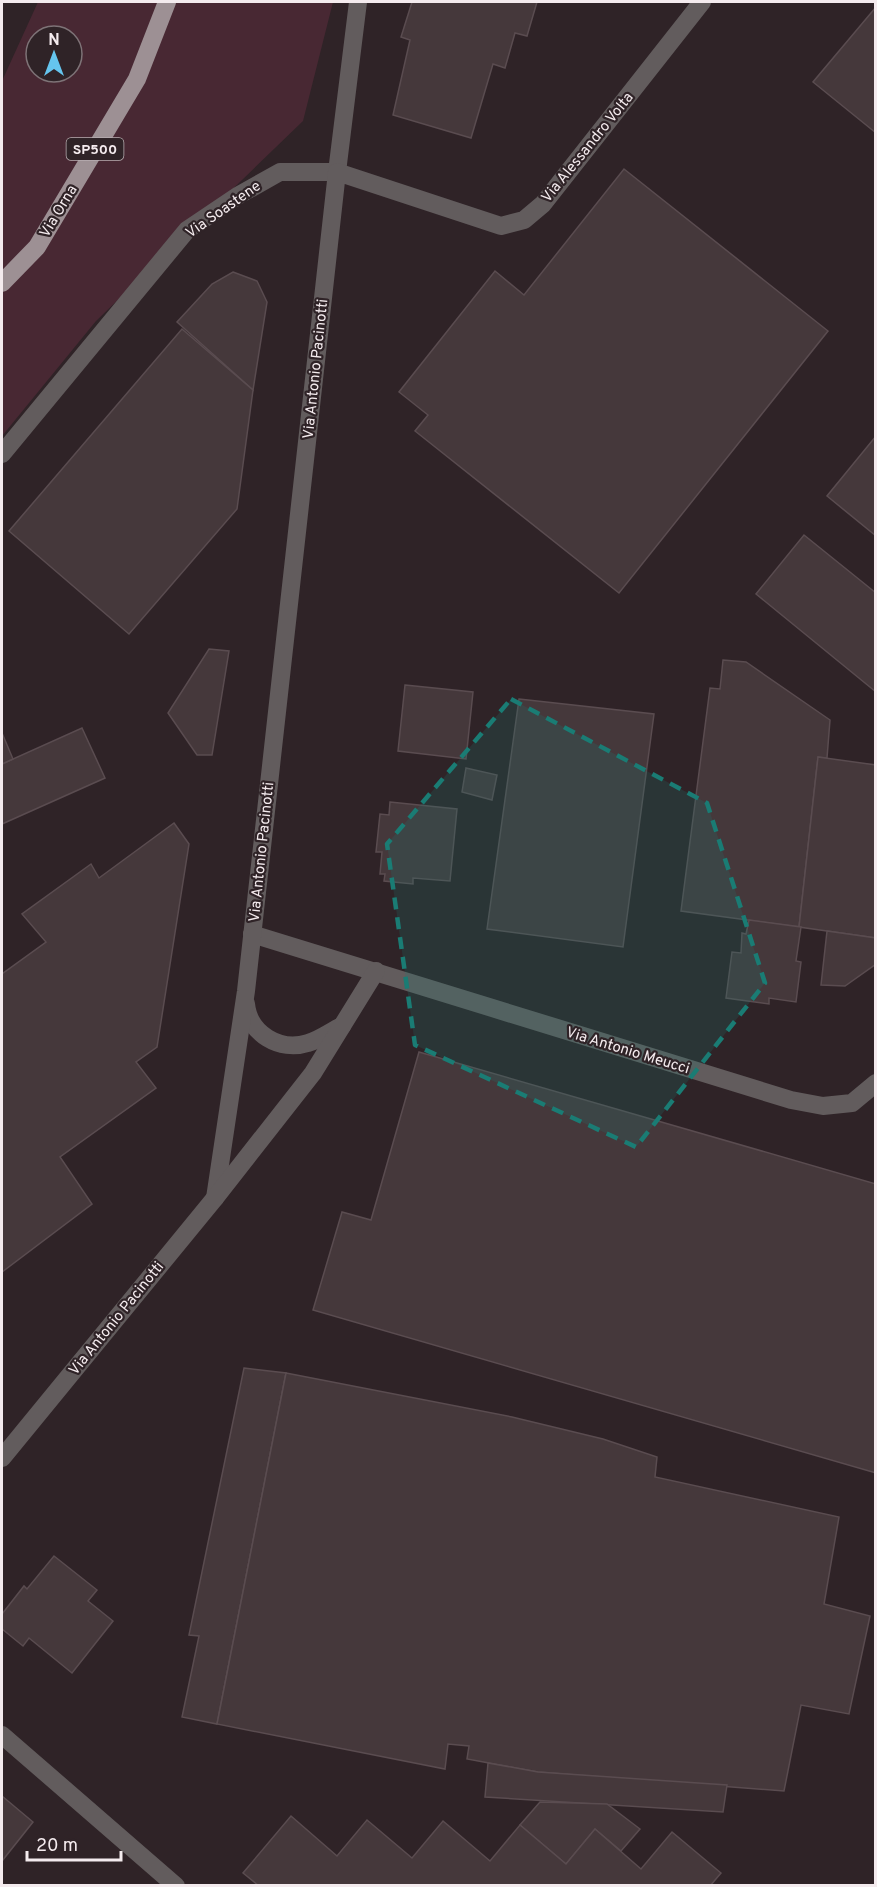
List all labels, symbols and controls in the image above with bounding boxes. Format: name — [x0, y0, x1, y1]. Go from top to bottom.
north arrow — [24, 24, 84, 84]
text: N — [48, 31, 60, 51]
street label: Via Alessandro Volta — [538, 89, 638, 207]
road number: SP500 — [66, 138, 124, 160]
street label: Via Soastene — [183, 177, 265, 243]
street label: Via Orna — [36, 182, 82, 242]
street label: Via Antonio Pacinotti — [300, 298, 333, 440]
street label: Via Antonio Pacinotti — [246, 781, 279, 923]
street label: Via Antonio Meucci — [563, 1024, 692, 1079]
street label: Via Antonio Pacinotti — [65, 1258, 169, 1380]
scale bar — [27, 1824, 122, 1862]
text: 20 m — [36, 1835, 78, 1858]

